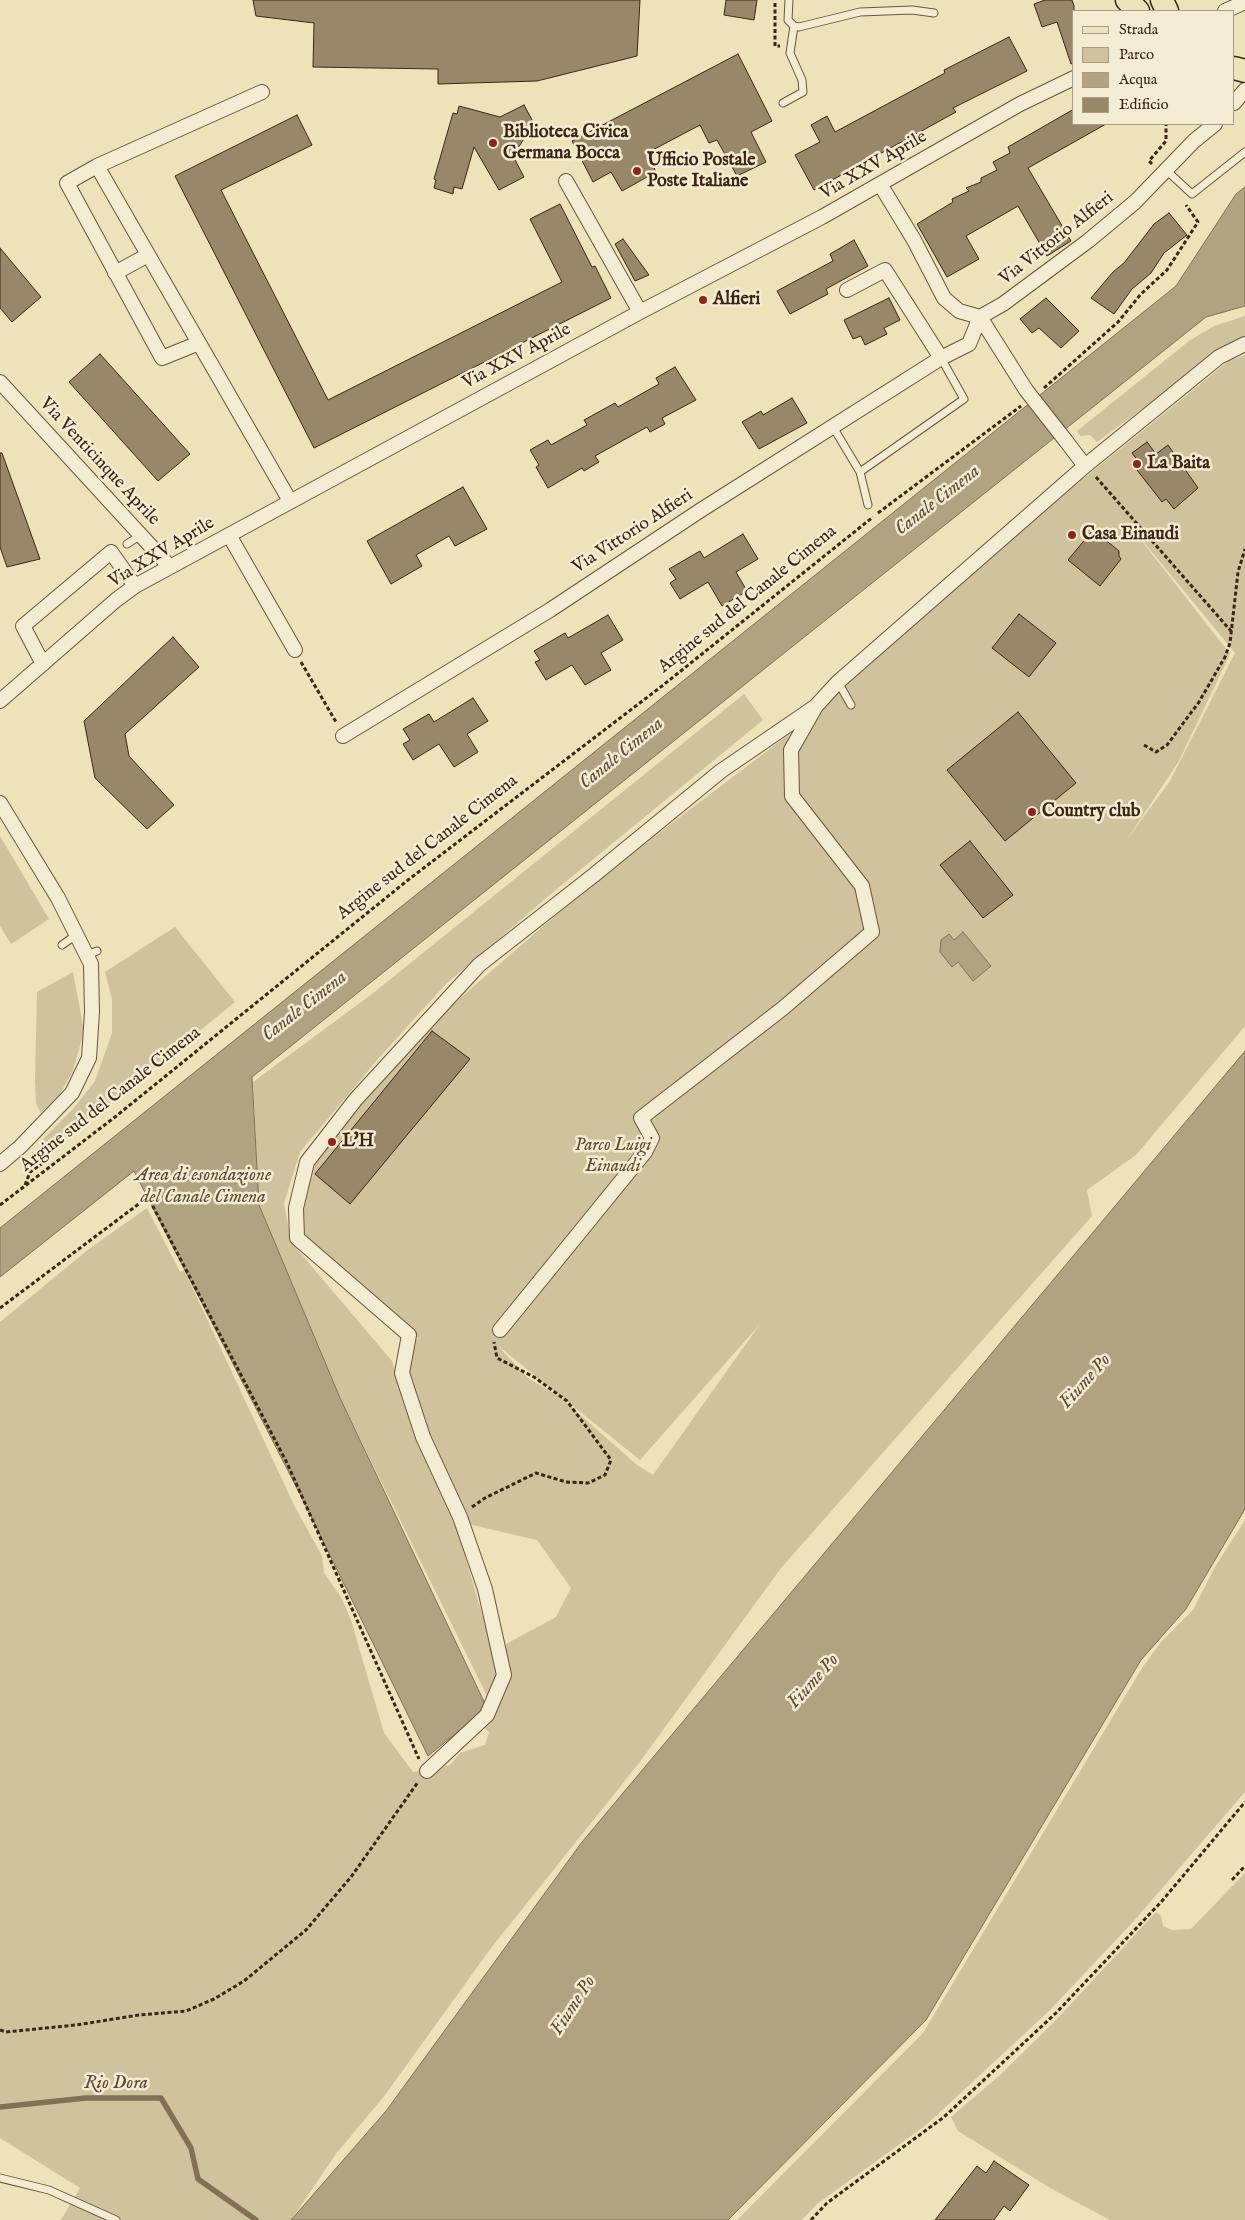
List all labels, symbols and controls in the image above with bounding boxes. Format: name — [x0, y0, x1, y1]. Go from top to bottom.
legend — [1072, 10, 1235, 125]
text: Strada — [1119, 20, 1158, 39]
text: Parco — [1119, 45, 1154, 64]
text: Acqua — [1119, 70, 1157, 89]
text: Edificio — [1119, 95, 1169, 114]
place label: Biblioteca Civica Germana Bocca — [503, 122, 628, 164]
street label: Via XXV Aprile — [817, 127, 931, 205]
marker: Biblioteca Civica Germana Bocca — [487, 137, 499, 149]
place label: Ufficio Postale Poste Italiane — [647, 150, 756, 192]
marker: Ufficio Postale Poste Italiane — [631, 165, 643, 177]
street label: Via Vittorio Alfieri — [996, 188, 1118, 290]
place label: Alfieri — [713, 289, 760, 311]
marker: Alfieri — [697, 294, 709, 306]
street label: Via XXV Aprile — [459, 319, 575, 395]
street label: Via Venticinque Aprile — [34, 394, 164, 530]
place label: La Baita — [1147, 453, 1210, 475]
marker: La Baita — [1131, 458, 1143, 470]
water label: Canale Cimena — [891, 461, 985, 541]
street label: Via Vittorio Alfieri — [569, 485, 697, 579]
street label: Via XXV Aprile — [105, 513, 219, 593]
street label: Argine sud del Canale Cimena — [654, 521, 842, 679]
place label: Casa Einaudi — [1082, 524, 1179, 546]
marker: Casa Einaudi — [1066, 529, 1078, 541]
water label: Canale Cimena — [575, 713, 669, 795]
street label: Argine sud del Canale Cimena — [333, 771, 523, 925]
place label: Country club — [1042, 801, 1140, 823]
marker: Country club — [1026, 806, 1038, 818]
water label: Canale Cimena — [258, 967, 352, 1047]
street label: Argine sud del Canale Cimena — [16, 1023, 206, 1177]
place label: L'H — [342, 1131, 374, 1153]
park label: Parco Luigi Einaudi — [575, 1135, 651, 1178]
marker: L'H — [326, 1136, 338, 1148]
water label: Area di esondazione del Canale Cimena — [135, 1165, 271, 1209]
water label: Fiume Po — [1055, 1350, 1117, 1414]
water label: Fiume Po — [783, 1650, 845, 1714]
water label: Fiume Po — [547, 1972, 601, 2040]
water label: Rio Dora — [84, 2073, 148, 2095]

